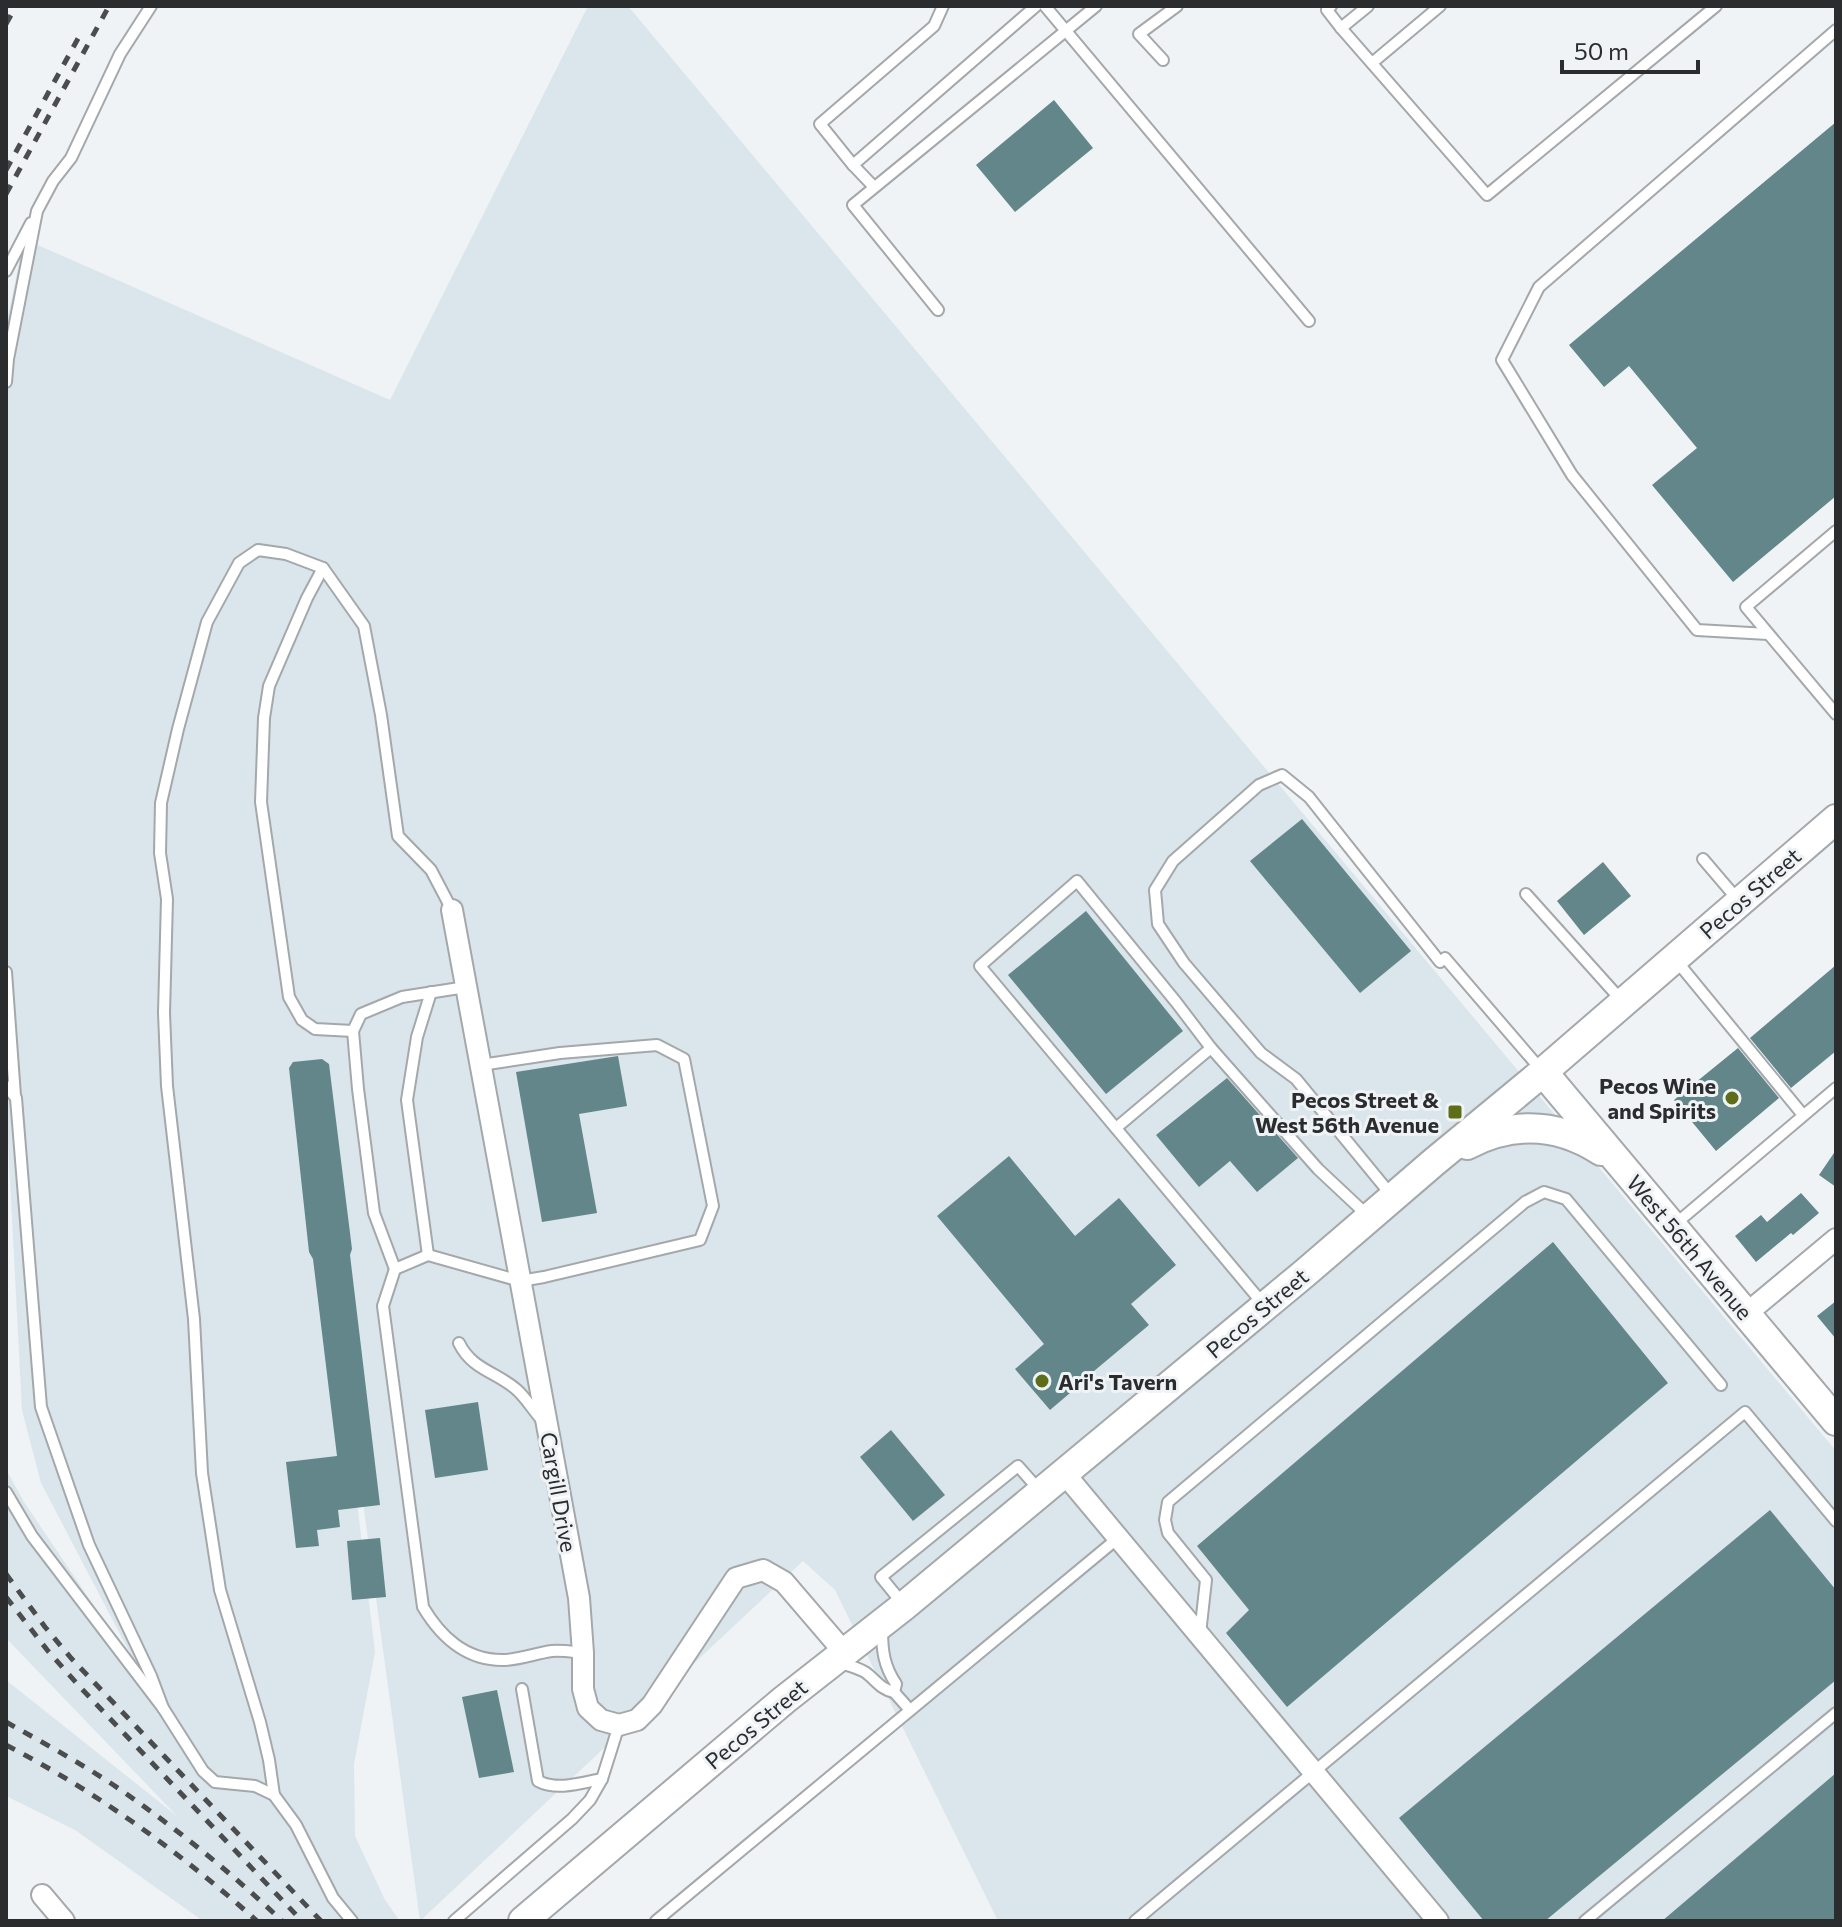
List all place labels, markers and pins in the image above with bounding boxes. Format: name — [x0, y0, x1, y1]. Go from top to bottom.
place label: Pecos Wine and Spirits — [1599, 1072, 1716, 1124]
place label: Pecos Street & West 56th Avenue — [1255, 1086, 1439, 1138]
marker: Pecos Wine and Spirits — [1723, 1089, 1741, 1107]
marker: Pecos Street & West 56th Avenue — [1446, 1103, 1464, 1121]
place label: Ari's Tavern — [1058, 1368, 1177, 1395]
marker: Ari's Tavern — [1033, 1372, 1051, 1390]

